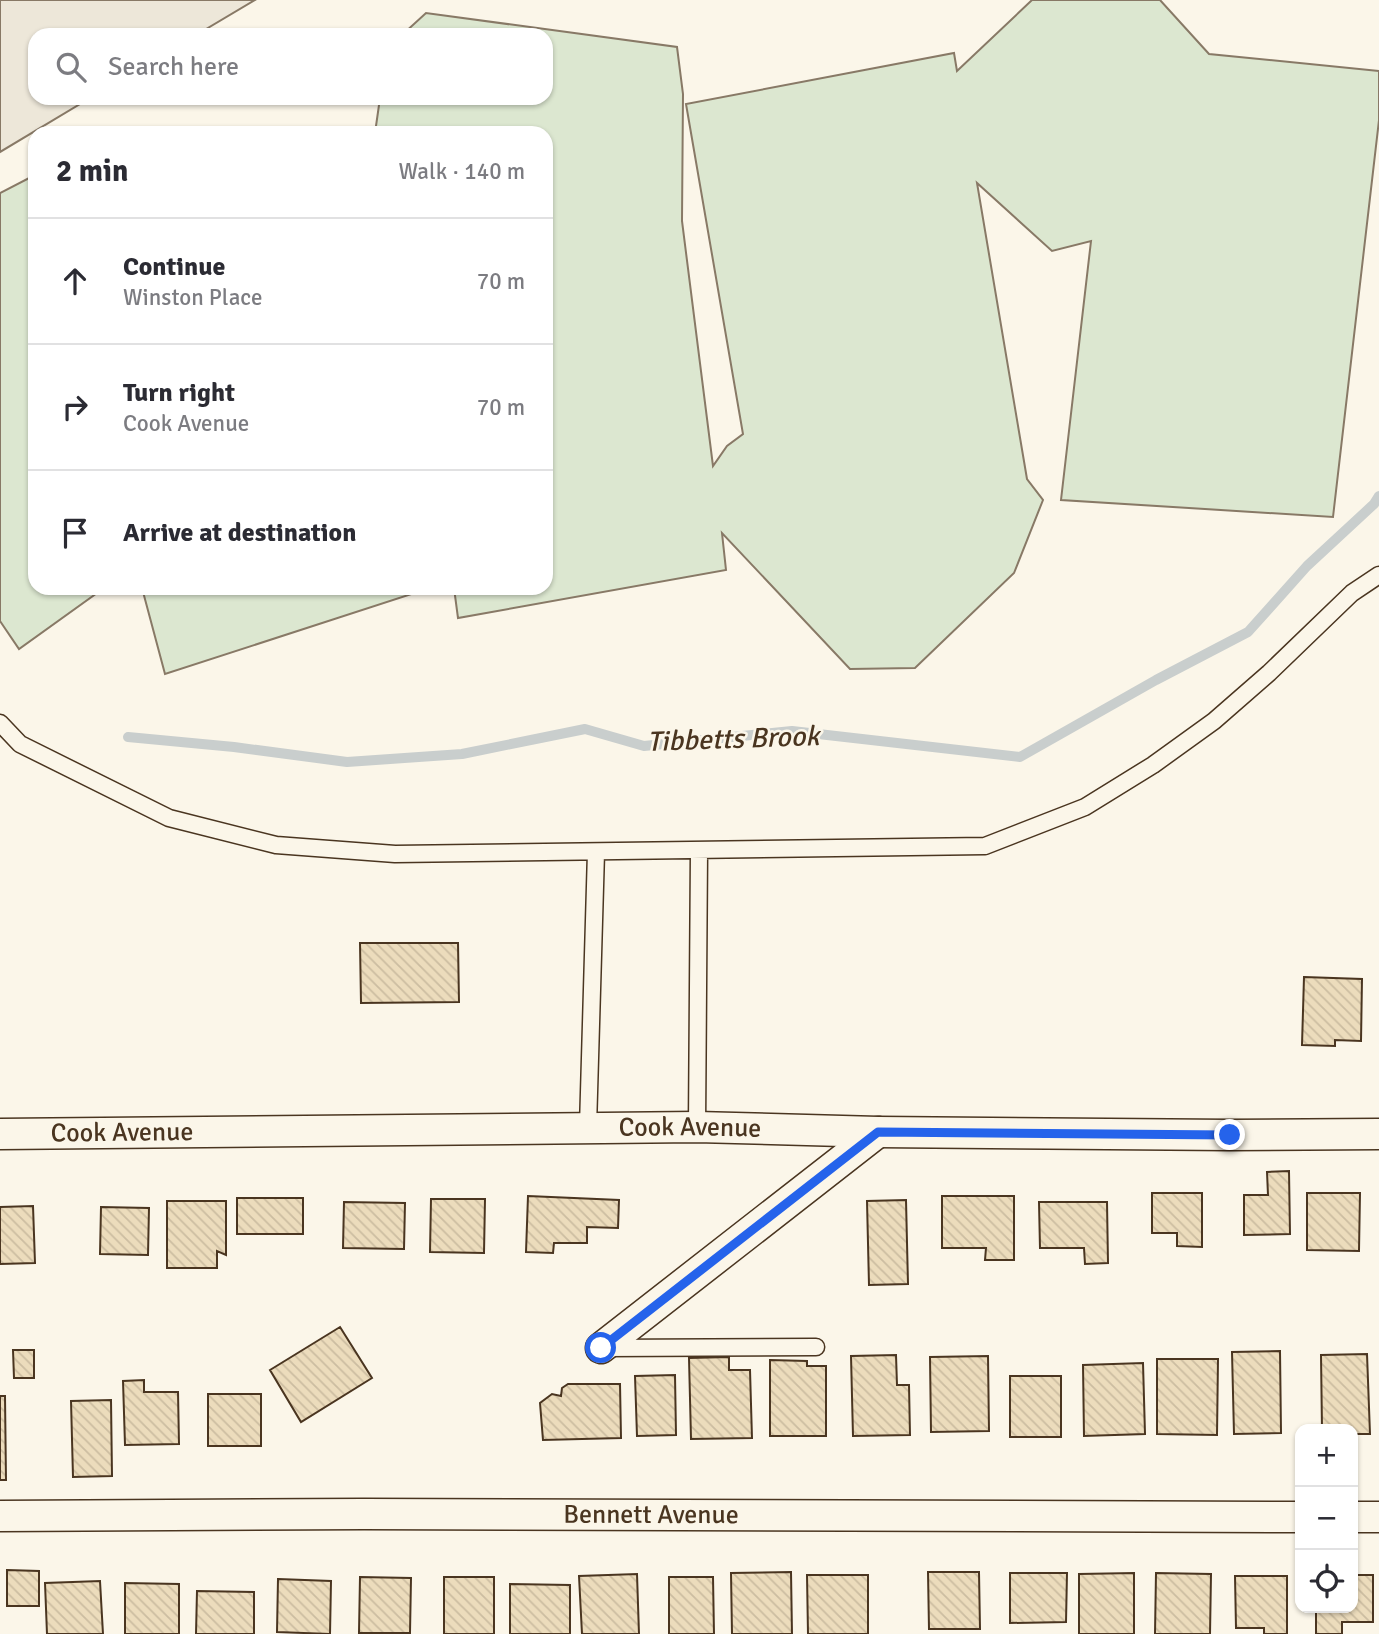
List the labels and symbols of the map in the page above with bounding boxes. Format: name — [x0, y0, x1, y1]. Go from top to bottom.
water label: Tibbetts Brook — [646, 719, 823, 759]
street label: Cook Avenue — [618, 1111, 762, 1145]
street label: Cook Avenue — [50, 1116, 194, 1149]
route end — [1214, 1119, 1245, 1150]
route start — [585, 1332, 616, 1363]
street label: Bennett Avenue — [563, 1499, 739, 1531]

